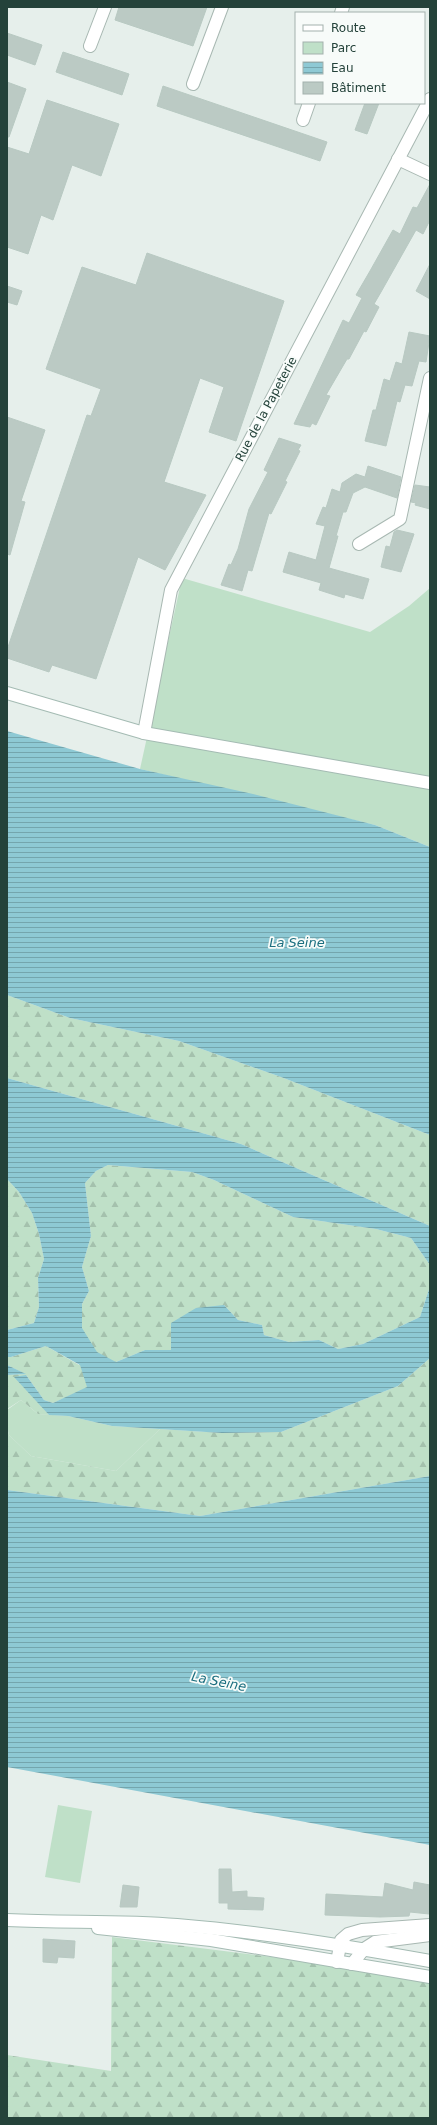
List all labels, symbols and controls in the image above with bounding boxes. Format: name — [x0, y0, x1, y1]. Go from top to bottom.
legend — [295, 12, 425, 104]
text: Route — [331, 21, 366, 35]
text: Parc — [331, 41, 356, 55]
text: Eau — [331, 61, 354, 75]
text: Bâtiment — [331, 81, 386, 95]
street label: Rue de la Papeterie — [232, 354, 300, 464]
water label: La Seine — [269, 935, 325, 950]
water label: La Seine — [190, 1669, 248, 1694]

